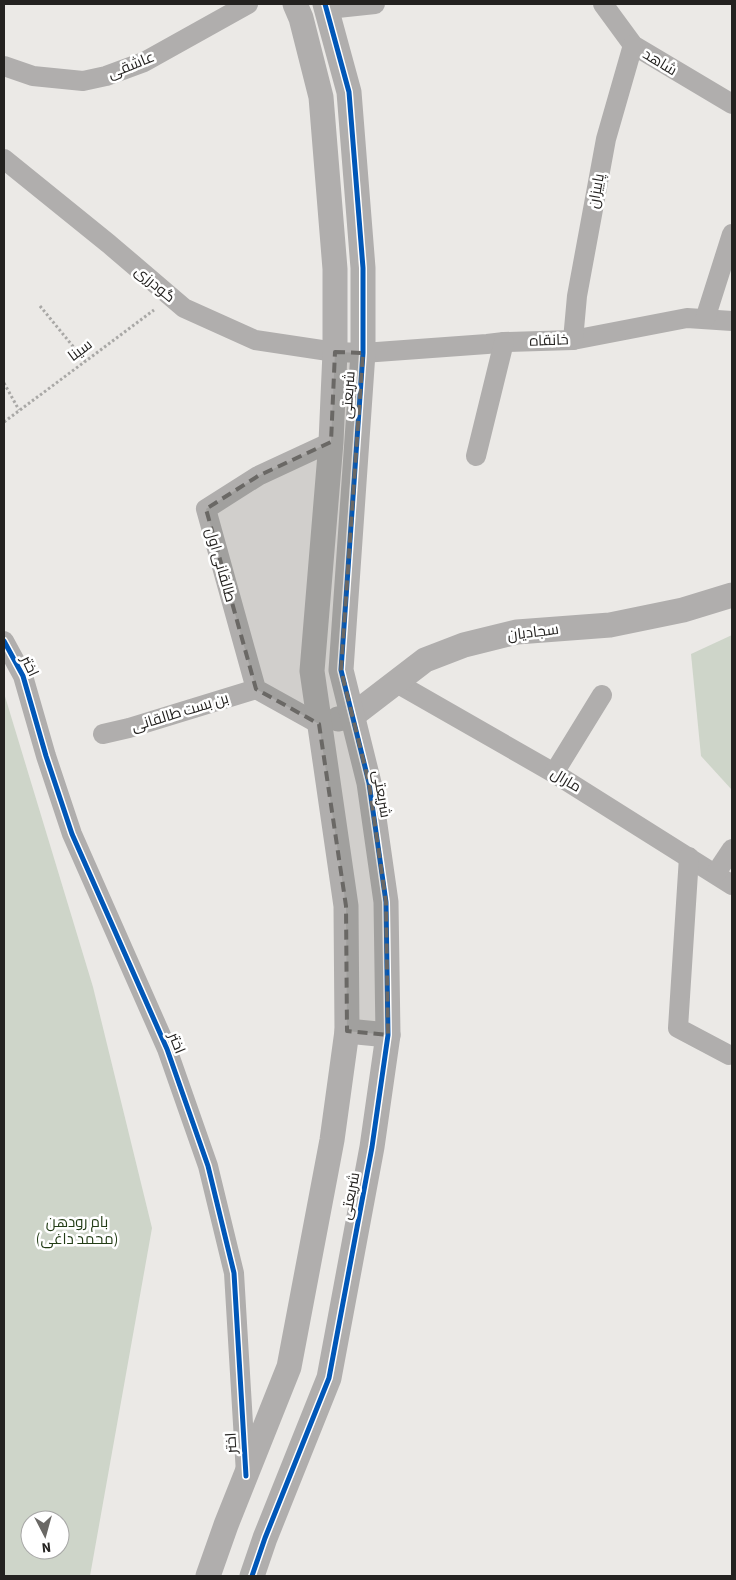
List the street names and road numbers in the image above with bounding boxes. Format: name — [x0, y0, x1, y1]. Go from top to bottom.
street label: شاهد — [639, 44, 681, 81]
street label: عاشقی — [105, 47, 158, 84]
street label: پاییزان — [583, 172, 610, 210]
street label: گودرزی — [130, 261, 180, 308]
street label: خانقاه — [529, 329, 569, 352]
street label: سینا — [64, 334, 97, 367]
street label: شریعتی — [336, 370, 361, 420]
street label: طالقانی اول — [200, 526, 241, 605]
street label: سجادیان — [506, 619, 560, 646]
street label: اختر — [15, 651, 44, 680]
street label: بن بست طالقانی — [129, 688, 231, 737]
street label: مارال — [547, 763, 585, 798]
street label: شریعتی — [367, 769, 396, 819]
street label: اختر — [162, 1028, 190, 1057]
street label: شریعتی — [336, 1171, 365, 1222]
street label: اختر — [220, 1432, 243, 1455]

